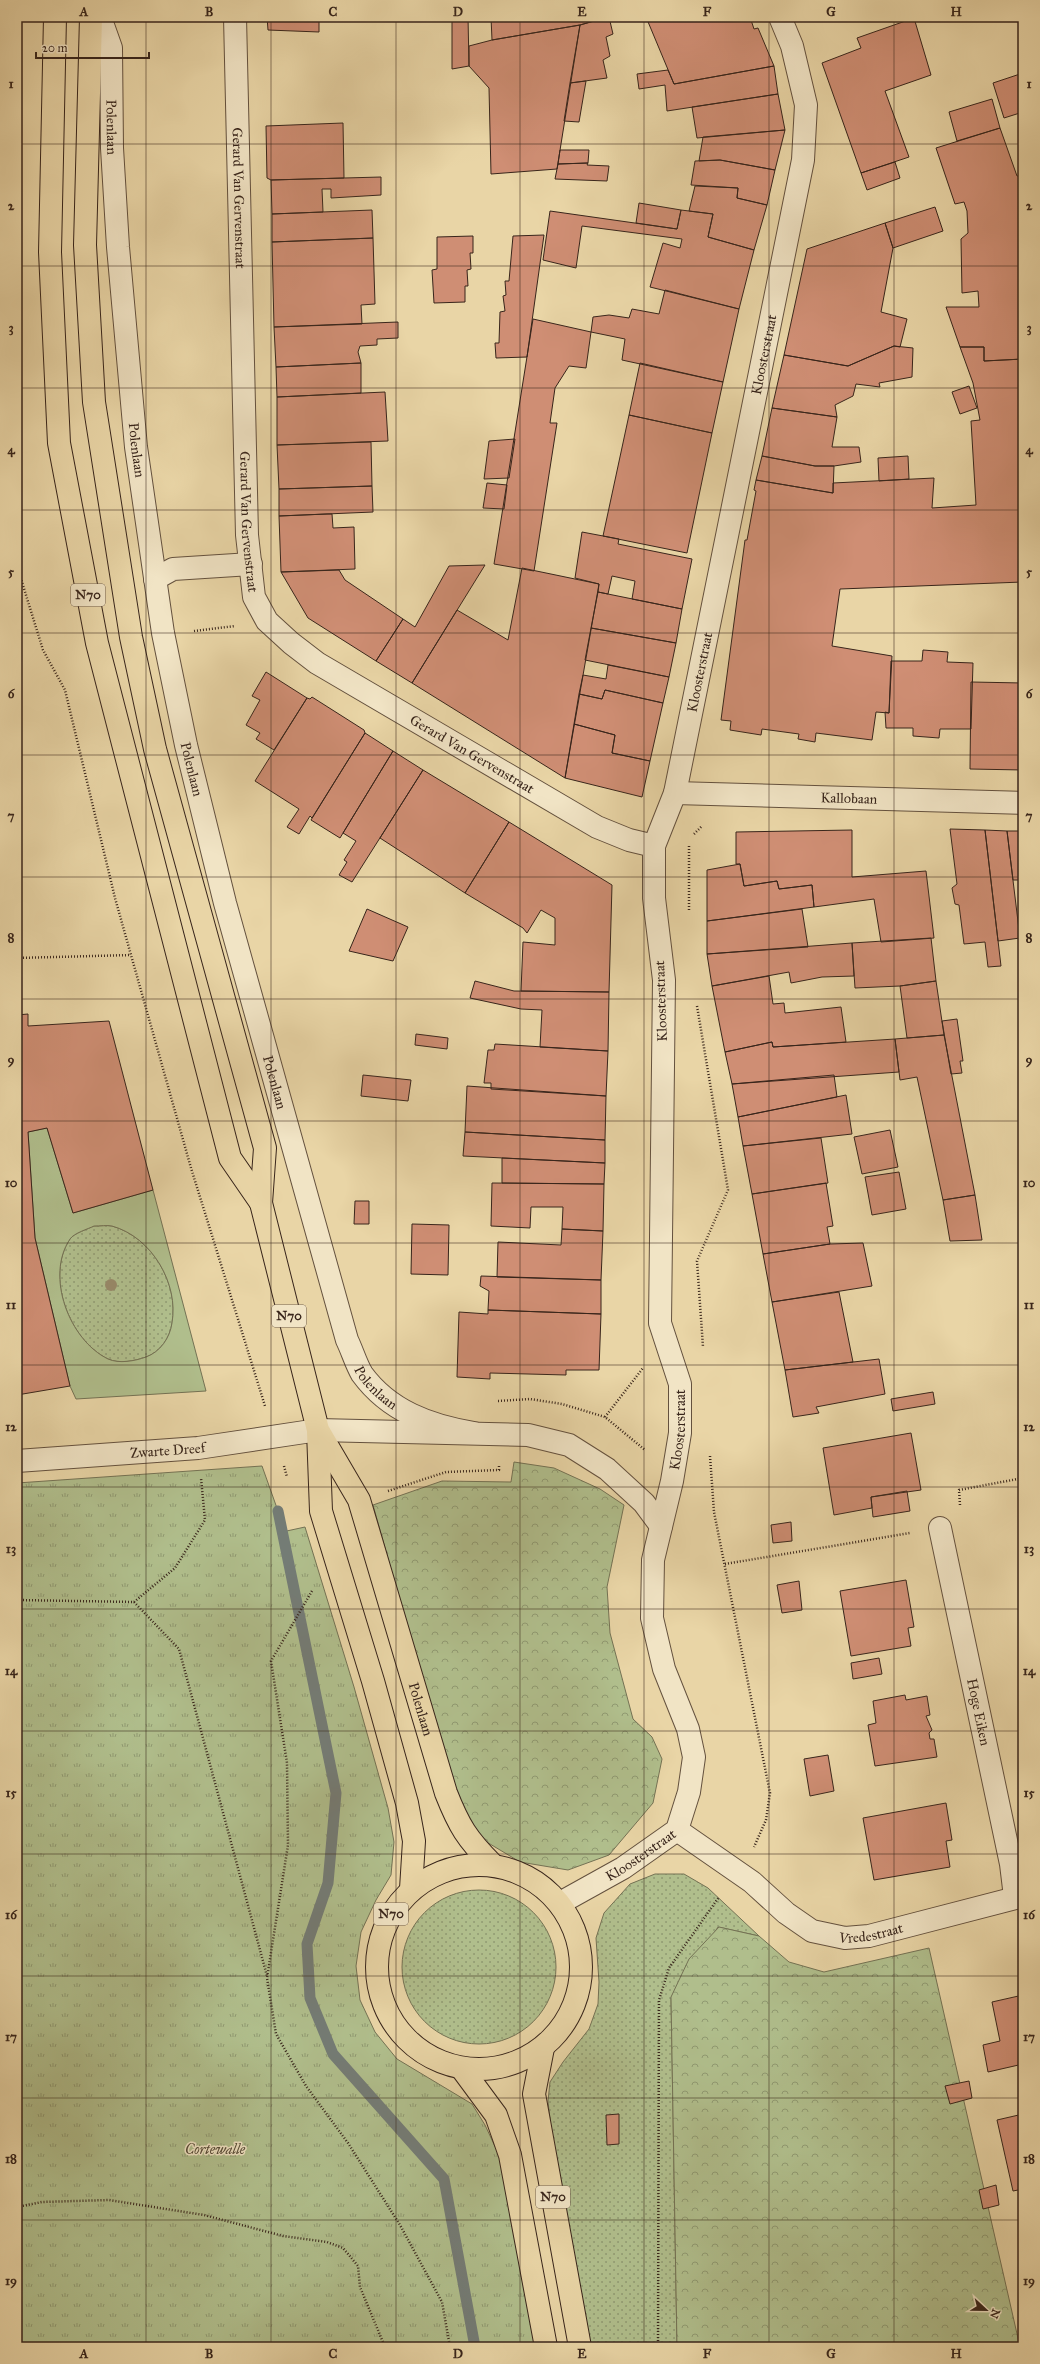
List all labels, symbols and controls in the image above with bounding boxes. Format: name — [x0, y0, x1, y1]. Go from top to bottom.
text: A — [79, 4, 89, 20]
text: B — [205, 4, 214, 20]
text: C — [329, 4, 338, 20]
text: D — [453, 4, 463, 20]
text: E — [577, 4, 587, 20]
text: F — [703, 4, 712, 20]
text: G — [826, 4, 836, 20]
text: H — [950, 4, 962, 20]
scale bar — [36, 34, 149, 60]
text: 20 m — [42, 41, 68, 55]
text: 1 — [8, 76, 14, 92]
text: 1 — [1026, 76, 1032, 92]
street label: Polenlaan — [103, 99, 121, 156]
street label: Gerard Van Gervenstraat — [229, 127, 249, 269]
text: 2 — [8, 198, 15, 214]
text: 2 — [1026, 198, 1033, 214]
street label: Kloosterstraat — [747, 313, 780, 396]
text: 3 — [8, 320, 14, 336]
text: 3 — [1026, 320, 1032, 336]
street label: Polenlaan — [125, 422, 149, 479]
text: 4 — [7, 442, 15, 458]
text: 4 — [1025, 442, 1033, 458]
street label: Gerard Van Gervenstraat — [237, 451, 262, 593]
text: 5 — [8, 564, 15, 580]
text: 5 — [1026, 564, 1033, 580]
road number: N70 — [71, 584, 105, 606]
street label: Kloosterstraat — [683, 631, 716, 714]
text: 6 — [8, 686, 16, 702]
text: 6 — [1026, 686, 1034, 702]
street label: Gerard Van Gervenstraat — [407, 711, 537, 797]
street label: Polenlaan — [177, 740, 207, 798]
street label: Kallobaan — [820, 789, 878, 807]
text: 7 — [8, 808, 15, 824]
text: 7 — [1026, 808, 1033, 824]
text: 8 — [8, 930, 15, 946]
text: 8 — [1026, 930, 1033, 946]
street label: Kloosterstraat — [651, 960, 671, 1042]
text: 9 — [8, 1052, 15, 1068]
text: 9 — [1026, 1052, 1033, 1068]
street label: Polenlaan — [259, 1053, 291, 1111]
text: 10 — [5, 1175, 18, 1191]
text: 10 — [1023, 1175, 1036, 1191]
text: 11 — [6, 1297, 16, 1313]
text: 11 — [1024, 1297, 1034, 1313]
road number: N70 — [272, 1305, 306, 1327]
street label: Polenlaan — [351, 1363, 401, 1413]
street label: Kloosterstraat — [665, 1389, 689, 1471]
text: 12 — [5, 1419, 17, 1435]
text: 12 — [1023, 1419, 1035, 1435]
street label: Zwarte Dreef — [129, 1438, 209, 1461]
text: 13 — [6, 1541, 16, 1557]
text: 13 — [1024, 1541, 1034, 1557]
text: 14 — [5, 1663, 18, 1679]
text: 14 — [1023, 1663, 1036, 1679]
street label: Hoge Eiken — [964, 1677, 994, 1747]
street label: Polenlaan — [405, 1680, 437, 1738]
text: 15 — [5, 1785, 17, 1801]
text: 15 — [1023, 1785, 1035, 1801]
street label: Kloosterstraat — [602, 1825, 679, 1885]
road number: N70 — [374, 1903, 408, 1925]
text: 16 — [5, 1907, 18, 1923]
text: 16 — [1023, 1907, 1036, 1923]
street label: Vredestraat — [836, 1919, 905, 1947]
text: 17 — [5, 2029, 17, 2045]
text: 17 — [1023, 2029, 1035, 2045]
park label: Cortewalle — [185, 2141, 246, 2158]
text: 18 — [5, 2151, 17, 2167]
text: 18 — [1023, 2151, 1035, 2167]
road number: N70 — [536, 2186, 570, 2208]
text: 19 — [5, 2273, 17, 2289]
text: 19 — [1023, 2273, 1035, 2289]
north arrow — [966, 2290, 1006, 2330]
text: N — [987, 2307, 1003, 2321]
text: A — [79, 2346, 89, 2362]
text: B — [205, 2346, 214, 2362]
text: C — [329, 2346, 338, 2362]
text: D — [453, 2346, 463, 2362]
text: E — [577, 2346, 587, 2362]
text: F — [703, 2346, 712, 2362]
text: G — [826, 2346, 836, 2362]
text: H — [950, 2346, 962, 2362]

